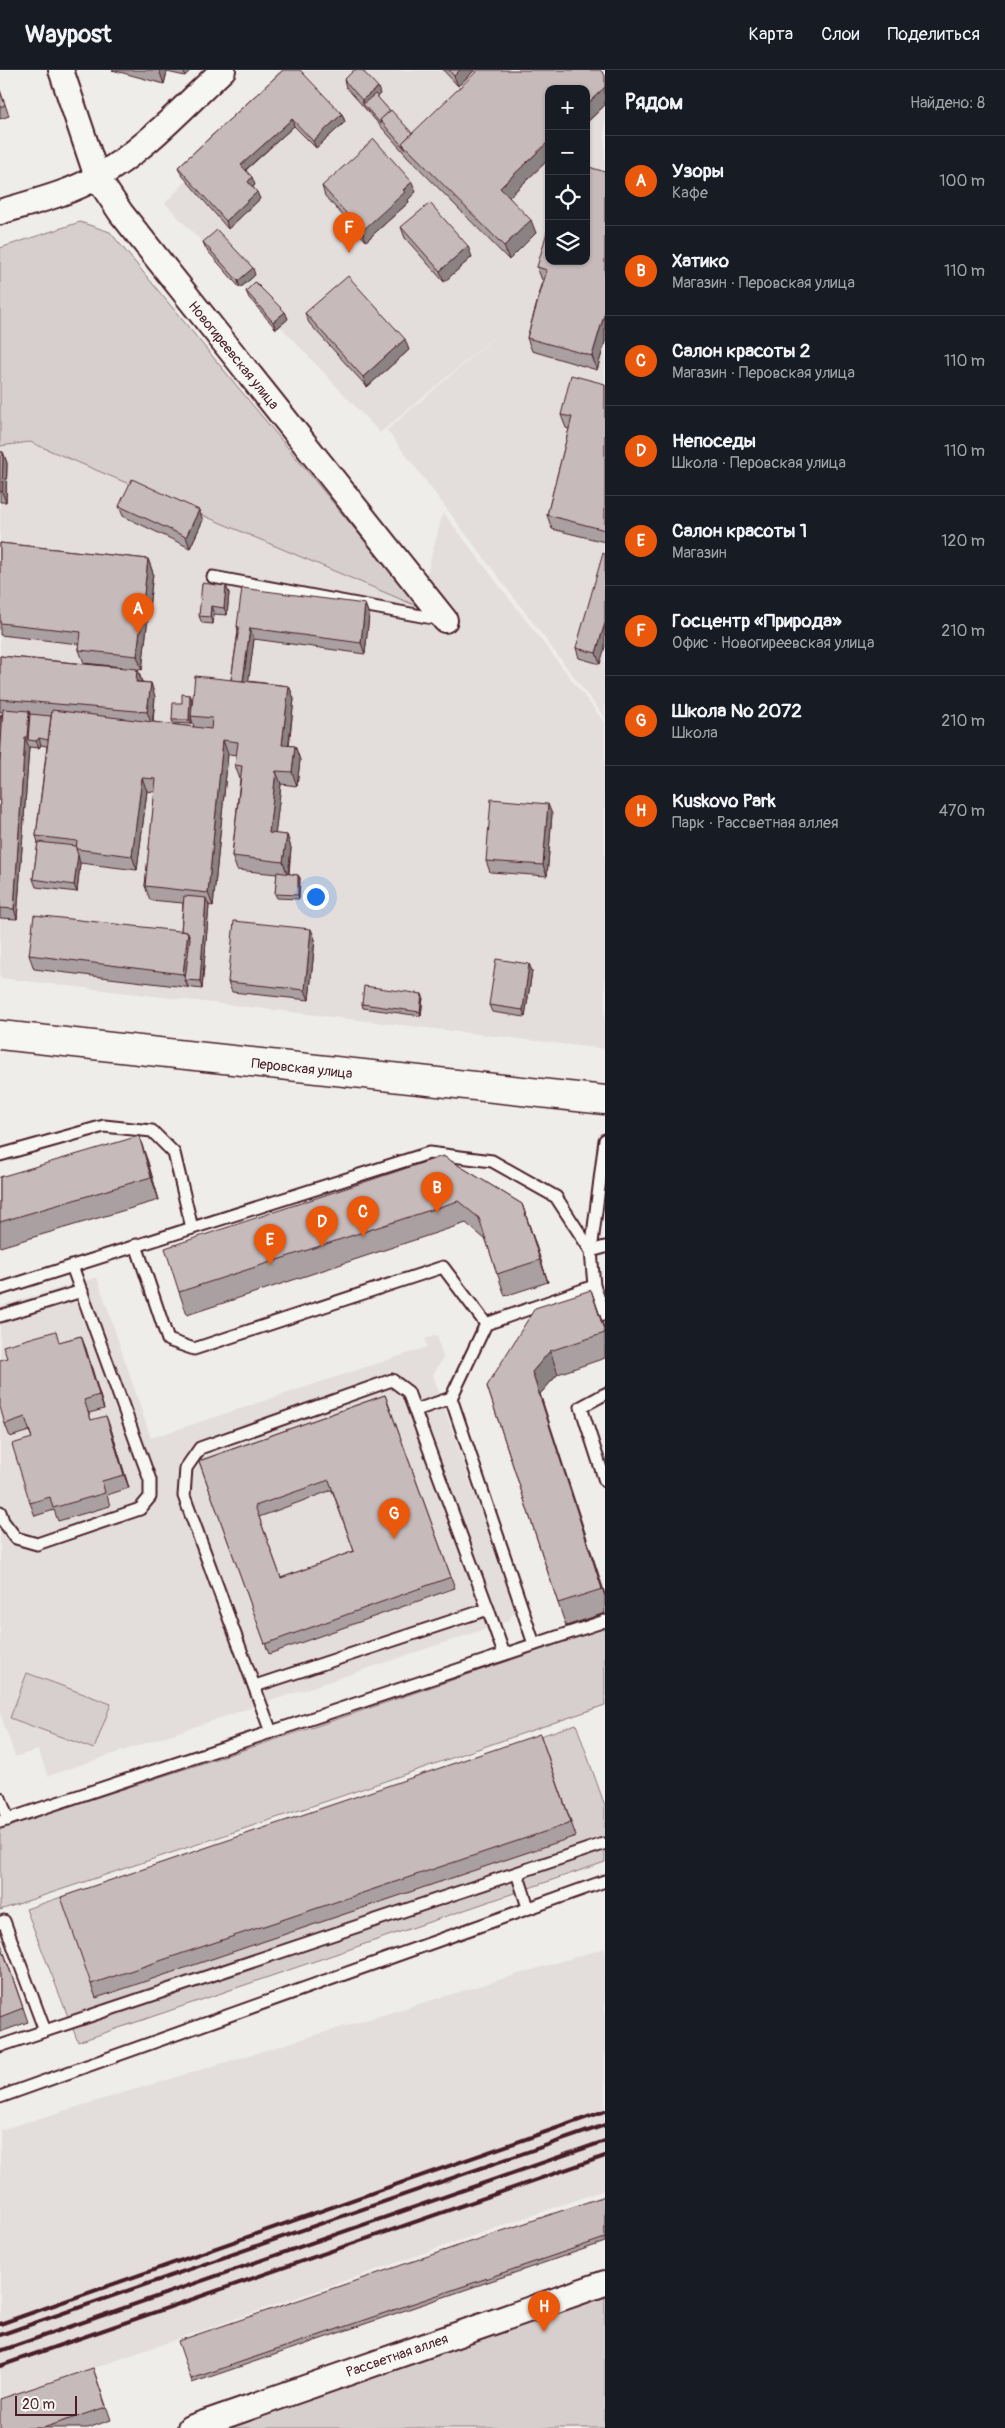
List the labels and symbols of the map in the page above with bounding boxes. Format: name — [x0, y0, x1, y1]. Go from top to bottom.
pin: F — [333, 212, 365, 253]
street label: Новогиреевская улица — [185, 298, 283, 413]
pin: A — [122, 593, 154, 634]
your location — [303, 884, 329, 910]
street label: Перовская улица — [251, 1055, 353, 1082]
pin: B — [421, 1172, 453, 1213]
pin: C — [347, 1196, 379, 1237]
pin: D — [306, 1206, 338, 1247]
pin: E — [254, 1224, 286, 1265]
pin: G — [378, 1498, 410, 1539]
pin: H — [528, 2291, 560, 2332]
street label: Рассветная аллея — [344, 2330, 450, 2381]
scale bar — [15, 2393, 78, 2416]

